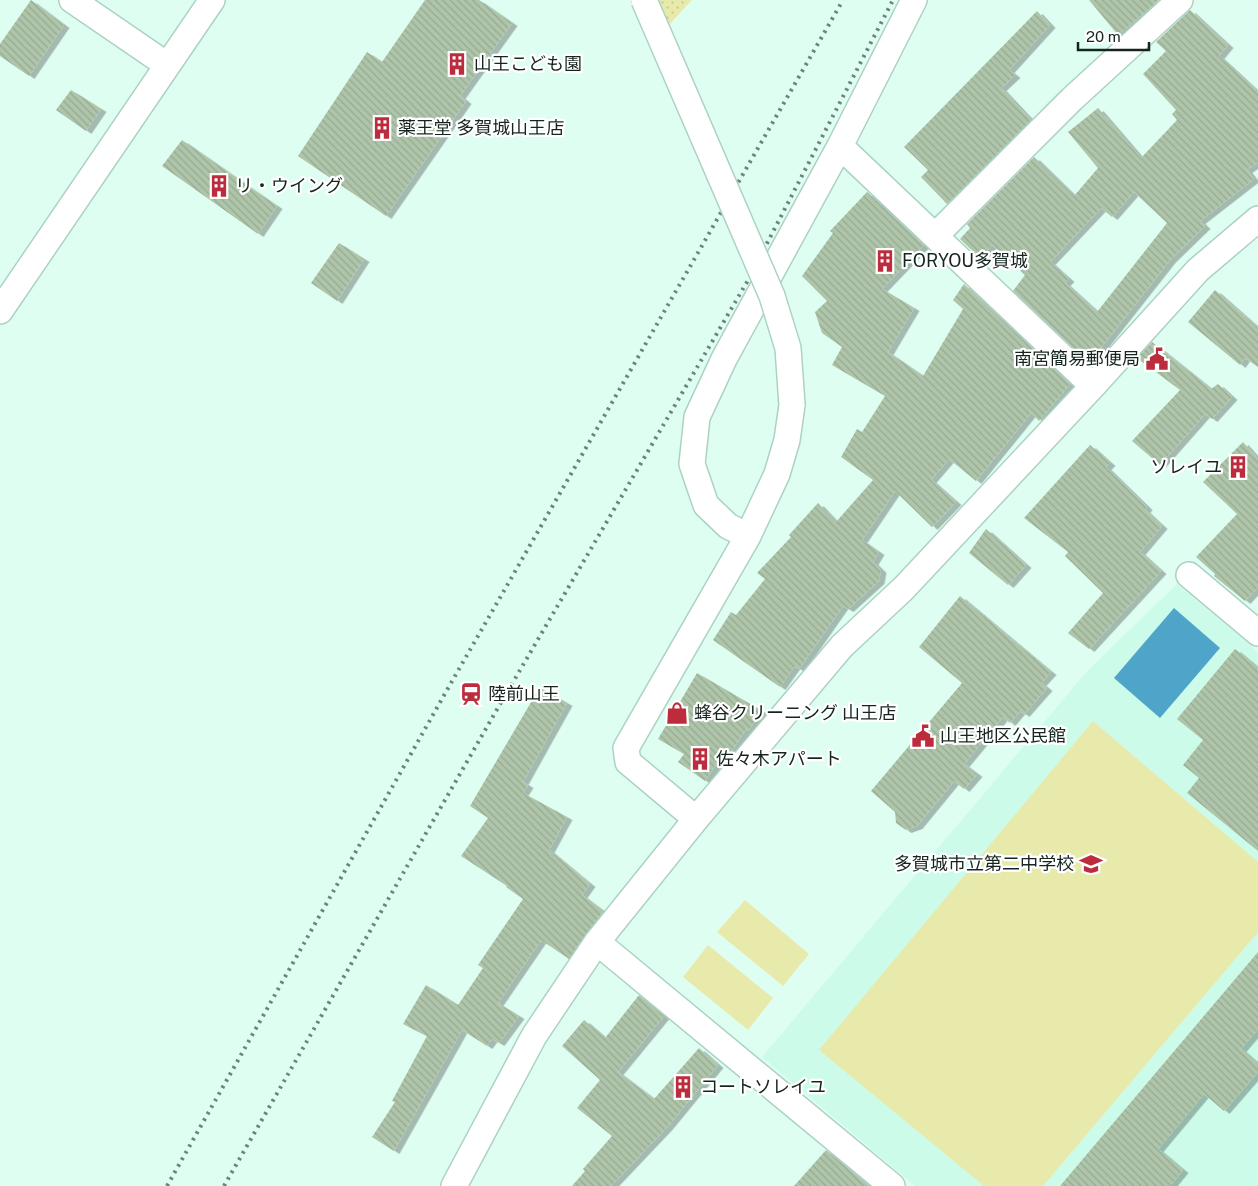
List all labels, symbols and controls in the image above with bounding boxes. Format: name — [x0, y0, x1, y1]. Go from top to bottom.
scale bar — [1078, 20, 1149, 52]
text: 20 m — [1086, 28, 1121, 45]
building icon: 山王こども園 — [444, 51, 470, 77]
place label: 山王こども園 — [474, 53, 582, 74]
building icon: 薬王堂 多賀城山王店 — [369, 115, 395, 141]
place label: 薬王堂 多賀城山王店 — [398, 117, 564, 138]
building icon: リ・ウイング — [206, 173, 232, 199]
place label: リ・ウイング — [235, 175, 343, 196]
building icon: FORYOU多賀城 — [872, 248, 898, 274]
place label: FORYOU多賀城 — [902, 250, 1028, 271]
public building icon: 南宮簡易郵便局 — [1144, 346, 1170, 372]
place label: 南宮簡易郵便局 — [1014, 348, 1140, 369]
building icon: ソレイユ — [1225, 454, 1251, 480]
place label: ソレイユ — [1150, 456, 1222, 477]
station icon: 陸前山王 — [458, 681, 484, 707]
place label: 陸前山王 — [488, 683, 560, 704]
shop icon: 蜂谷クリーニング 山王店 — [664, 700, 690, 726]
place label: 蜂谷クリーニング 山王店 — [694, 702, 896, 723]
public building icon: 山王地区公民館 — [910, 723, 936, 749]
place label: 山王地区公民館 — [940, 725, 1066, 746]
building icon: 佐々木アパート — [687, 746, 713, 772]
place label: 佐々木アパート — [716, 748, 842, 769]
school or university icon: 多賀城市立第二中学校 — [1078, 851, 1104, 877]
place label: 多賀城市立第二中学校 — [894, 853, 1074, 874]
building icon: コートソレイユ — [670, 1074, 696, 1100]
place label: コートソレイユ — [700, 1076, 826, 1097]

